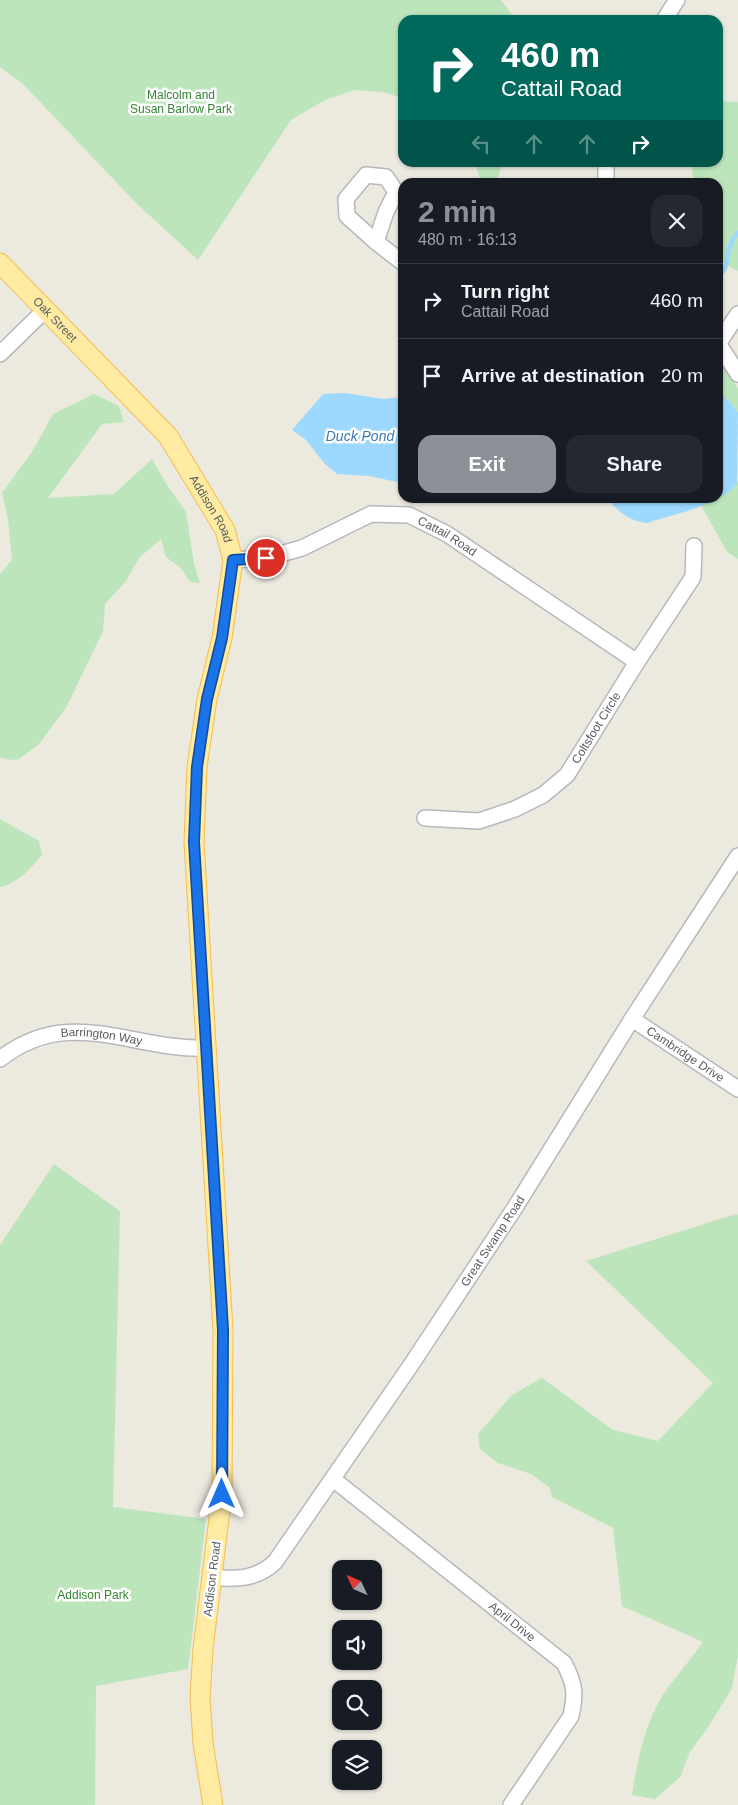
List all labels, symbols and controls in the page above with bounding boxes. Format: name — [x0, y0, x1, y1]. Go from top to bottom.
icon: right — [418, 35, 483, 100]
text: 460 m — [501, 35, 600, 74]
text: Cattail Road — [501, 76, 622, 101]
park label: Malcolm and Susan Barlow Park — [130, 88, 233, 116]
icon: left — [467, 130, 495, 158]
icon: ahead — [520, 130, 548, 158]
icon: ahead — [573, 130, 601, 158]
icon: right — [626, 130, 654, 158]
text: 2 min — [418, 195, 496, 228]
button: close — [651, 195, 703, 247]
text: 480 m · 16:13 — [418, 231, 517, 248]
text: Turn right — [461, 281, 549, 302]
icon: right — [418, 287, 446, 315]
text: 460 m — [650, 290, 703, 311]
street label: Oak Street — [30, 294, 81, 346]
text: Cattail Road — [461, 303, 549, 320]
icon: arrive — [418, 362, 446, 390]
text: Arrive at destination — [461, 365, 645, 386]
text: 20 m — [661, 365, 703, 386]
water label: Duck Pond — [326, 428, 395, 444]
button: Exit — [418, 435, 556, 493]
button: Share — [566, 435, 703, 493]
street label: Addison Road — [186, 473, 235, 544]
street label: Cattail Road — [415, 513, 479, 559]
pin — [245, 537, 287, 579]
icon: arrive — [252, 544, 280, 572]
street label: Coltsfoot Circle — [569, 689, 624, 766]
street label: Cambridge Drive — [644, 1024, 727, 1085]
street label: Barrington Way — [60, 1025, 144, 1048]
street label: Great Swamp Road — [458, 1193, 528, 1289]
position arrow — [195, 1467, 247, 1519]
street label: Addison Road — [200, 1541, 224, 1617]
north arrow — [332, 1560, 382, 1610]
map controls — [332, 1560, 382, 1790]
park label: Addison Park — [57, 1588, 130, 1602]
street label: April Drive — [486, 1599, 538, 1645]
button: sound — [332, 1620, 382, 1670]
button: search — [332, 1680, 382, 1730]
button: layers — [332, 1740, 382, 1790]

